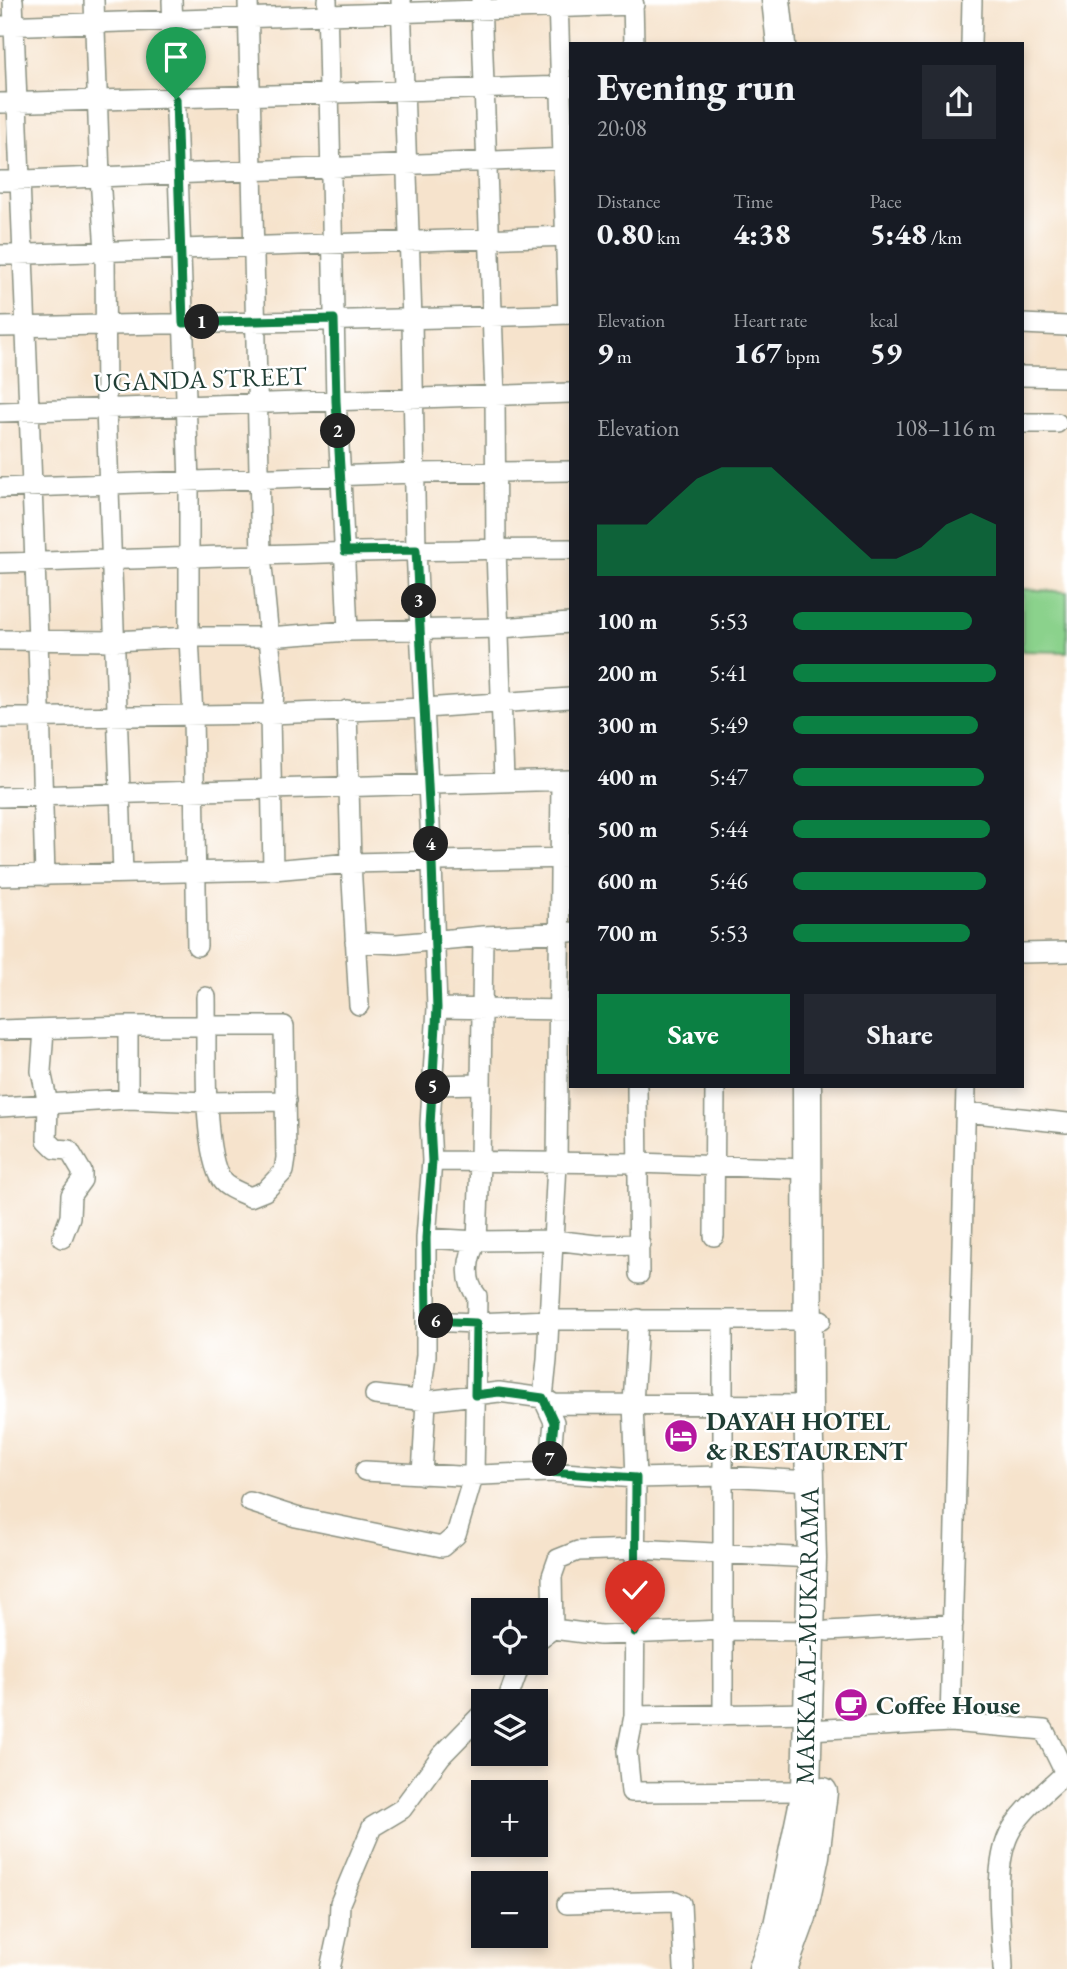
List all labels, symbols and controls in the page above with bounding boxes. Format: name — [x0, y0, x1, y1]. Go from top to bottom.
pin — [146, 27, 206, 99]
icon: arrive — [157, 38, 195, 76]
text: Evening run — [597, 62, 795, 111]
button: share — [922, 65, 996, 139]
text: 20:08 — [597, 113, 647, 143]
text: Distance — [597, 189, 660, 214]
text: Time — [733, 189, 773, 214]
text: Pace — [870, 189, 902, 214]
text: 0.80 — [597, 214, 653, 253]
text: 4:38 — [733, 214, 791, 253]
text: 5:48 — [870, 214, 927, 253]
text: km — [653, 225, 681, 250]
text: /km — [927, 225, 962, 250]
pin: 1 — [184, 304, 220, 340]
text: Elevation — [597, 308, 665, 333]
text: Heart rate — [733, 308, 807, 333]
text: kcal — [870, 308, 898, 333]
text: 1 — [196, 309, 207, 334]
text: 9 — [597, 333, 613, 372]
text: 167 — [733, 333, 782, 372]
text: 59 — [870, 333, 902, 372]
text: m — [613, 344, 632, 369]
text: bpm — [782, 344, 820, 369]
street label: UGANDA STREET — [93, 358, 308, 400]
text: Elevation — [597, 413, 680, 443]
text: 108–116 m — [895, 413, 996, 443]
pin: 2 — [320, 414, 356, 448]
text: 2 — [332, 418, 343, 443]
pin: 3 — [402, 584, 436, 618]
text: 3 — [413, 588, 424, 613]
text: 100 m — [597, 606, 658, 636]
text: 5:53 — [709, 606, 748, 636]
text: 200 m — [597, 658, 658, 688]
text: 5:41 — [709, 658, 748, 688]
text: 300 m — [597, 710, 658, 740]
text: 5:49 — [709, 710, 748, 740]
text: 400 m — [597, 762, 658, 792]
text: 5:47 — [709, 762, 748, 792]
text: 500 m — [597, 814, 658, 844]
text: 5:44 — [709, 814, 748, 844]
pin: 4 — [414, 826, 448, 862]
text: 4 — [425, 831, 436, 856]
text: 600 m — [597, 866, 658, 896]
text: 5:46 — [709, 866, 748, 896]
text: 700 m — [597, 918, 658, 948]
text: 5:53 — [709, 918, 748, 948]
button: Save — [597, 994, 790, 1074]
button: Share — [804, 994, 996, 1074]
pin: 5 — [416, 1070, 450, 1104]
text: 5 — [427, 1074, 438, 1099]
pin: 6 — [418, 1304, 453, 1338]
text: 6 — [430, 1308, 441, 1333]
place label: DAYAH HOTEL & RESTAURENT — [706, 1404, 908, 1468]
hotel icon: DAYAH HOTEL & RESTAURENT — [662, 1417, 700, 1455]
pin: 7 — [532, 1442, 568, 1476]
text: 7 — [544, 1446, 555, 1471]
street label: MAKKA AL-MUKARAMA — [787, 1486, 827, 1785]
pin — [605, 1560, 665, 1632]
icon: check — [616, 1571, 654, 1609]
map controls — [471, 1598, 548, 1948]
button: locate — [471, 1598, 548, 1675]
cafe icon: Coffee House — [832, 1686, 870, 1724]
place label: Coffee House — [876, 1688, 1021, 1722]
button: layers — [471, 1689, 548, 1766]
button: + — [471, 1780, 548, 1857]
button: − — [471, 1871, 548, 1948]

